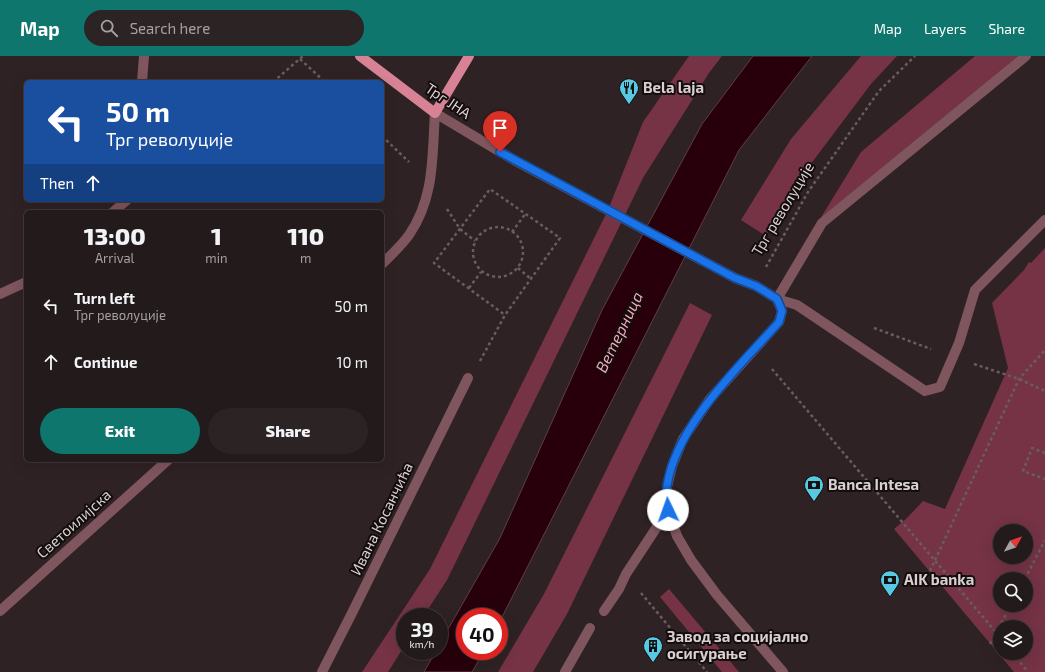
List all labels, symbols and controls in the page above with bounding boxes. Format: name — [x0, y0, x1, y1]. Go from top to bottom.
search box — [84, 10, 364, 46]
text: Map — [20, 17, 60, 40]
icon: search — [98, 17, 120, 39]
text: Search here — [130, 19, 210, 37]
text: Map — [874, 20, 902, 37]
text: Layers — [924, 20, 966, 37]
text: Share — [988, 20, 1025, 37]
restaurant icon: Bela laja — [618, 77, 640, 105]
street label: Трг ЈНА — [422, 78, 475, 122]
place label: Bela laja — [643, 78, 704, 96]
text: 50 m — [106, 94, 170, 128]
icon: left — [40, 96, 92, 148]
pin — [483, 111, 517, 152]
icon: arrive — [489, 117, 511, 139]
text: Трг револуције — [106, 128, 233, 150]
street label: Трг револуције — [747, 158, 818, 259]
icon: ahead — [82, 172, 104, 194]
text: Then — [40, 174, 74, 192]
text: 13:00 — [84, 221, 146, 250]
text: 1 — [211, 221, 222, 250]
text: 110 — [287, 221, 324, 250]
text: Arrival — [95, 250, 134, 266]
text: min — [205, 250, 228, 266]
text: m — [300, 250, 311, 266]
water label: Ветерница — [591, 288, 646, 375]
text: Turn left — [74, 289, 135, 307]
icon: left — [40, 295, 62, 317]
text: 50 m — [334, 297, 368, 315]
text: Трг револуције — [74, 307, 166, 323]
icon: ahead — [40, 351, 62, 373]
text: Continue — [74, 353, 137, 371]
text: 10 m — [336, 353, 368, 371]
button: Exit — [40, 408, 200, 454]
button: Share — [208, 408, 368, 454]
street label: Ивана Косанчића — [346, 459, 416, 578]
bank icon: Banca Intesa — [803, 474, 825, 502]
place label: Banca Intesa — [828, 475, 919, 493]
street label: Светоилијска — [32, 485, 115, 562]
position arrow — [647, 489, 689, 531]
north arrow — [993, 524, 1033, 564]
map controls — [993, 524, 1033, 660]
bank icon: AIK banka — [879, 569, 901, 597]
place label: AIK banka — [904, 570, 974, 588]
button: search — [993, 572, 1033, 612]
speed limit sign: 40 — [456, 608, 508, 660]
text: 39 — [410, 617, 434, 641]
button: layers — [993, 620, 1033, 660]
place label: Завод за социјално осигурање — [667, 627, 808, 662]
building icon: Завод за социјално осигурање — [642, 635, 664, 663]
text: km/h — [410, 638, 434, 650]

